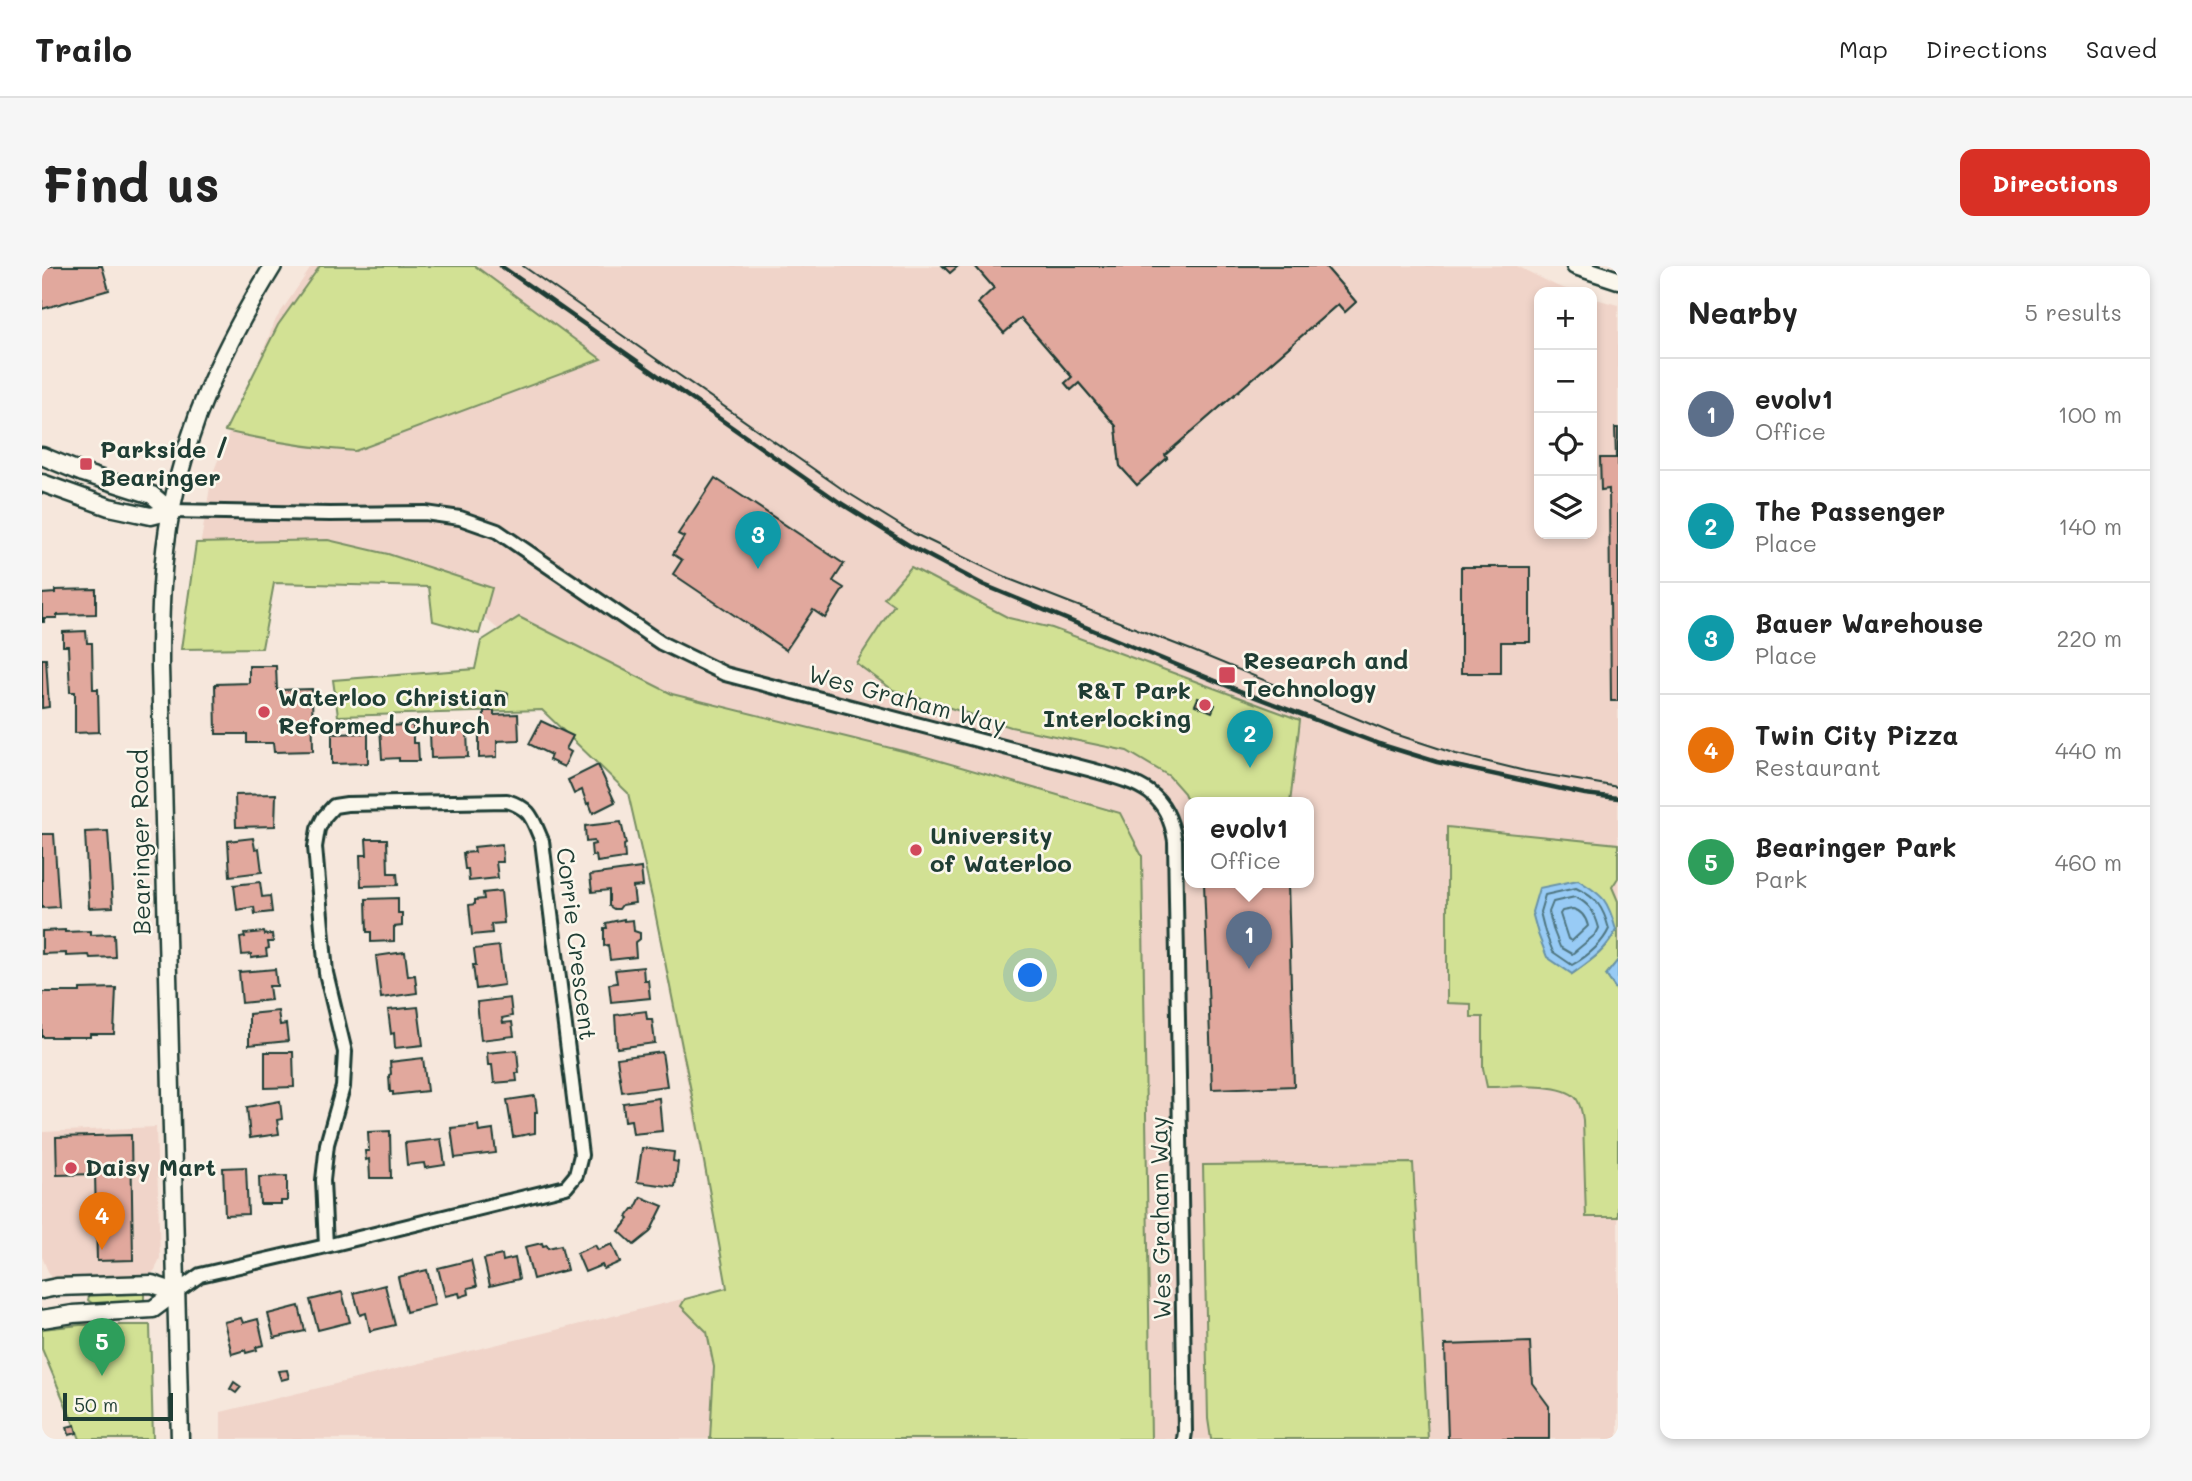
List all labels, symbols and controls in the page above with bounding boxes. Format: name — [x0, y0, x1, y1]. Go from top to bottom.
text: Trailo — [35, 27, 132, 70]
text: Map — [1839, 33, 1888, 64]
text: Directions — [1926, 33, 2048, 64]
text: Saved — [2086, 33, 2157, 64]
button: Directions — [1960, 149, 2150, 216]
text: Find us — [42, 151, 220, 214]
map controls — [1534, 287, 1597, 539]
button: + — [1534, 287, 1597, 350]
text: Nearby — [1688, 292, 1798, 332]
text: 5 results — [2025, 297, 2122, 327]
button: − — [1534, 350, 1597, 413]
text: evolv1 — [1755, 382, 1833, 416]
text: 1 — [1706, 399, 1716, 429]
text: 100 m — [2058, 399, 2122, 429]
button: locate — [1534, 413, 1597, 476]
text: Office — [1755, 416, 1826, 446]
place label: Parkside / Bearinger — [100, 433, 229, 492]
marker: Parkside / Bearinger — [78, 456, 94, 472]
button: layers — [1534, 476, 1597, 539]
text: The Passenger — [1755, 494, 1945, 528]
pin: 3 — [735, 511, 781, 569]
text: 2 — [1705, 511, 1717, 541]
text: 140 m — [2058, 511, 2122, 541]
text: Place — [1755, 528, 1817, 558]
text: Bauer Warehouse — [1755, 606, 1983, 640]
text: 3 — [1704, 623, 1718, 653]
text: 220 m — [2056, 623, 2122, 653]
text: Place — [1755, 640, 1817, 670]
place label: Research and Technology — [1243, 644, 1408, 703]
street label: Wes Graham Way — [805, 657, 1010, 740]
marker: Research and Technology — [1217, 665, 1237, 685]
place label: R&T Park Interlocking — [1043, 674, 1191, 733]
place label: Waterloo Christian Reformed Church — [278, 681, 507, 740]
marker: R&T Park Interlocking — [1197, 697, 1213, 713]
marker: Waterloo Christian Reformed Church — [256, 704, 272, 720]
pin: 2 — [1227, 710, 1273, 768]
text: Twin City Pizza — [1755, 718, 1958, 752]
text: 4 — [1704, 735, 1718, 765]
text: 440 m — [2055, 735, 2122, 765]
street label: Bearinger Road — [122, 749, 157, 935]
text: Restaurant — [1755, 752, 1881, 782]
popup — [1184, 797, 1314, 888]
text: evolv1 — [1210, 811, 1288, 845]
place label: University of Waterloo — [930, 819, 1072, 878]
text: Bearinger Park — [1755, 830, 1956, 864]
marker: University of Waterloo — [908, 842, 924, 858]
text: Office — [1210, 845, 1281, 875]
street label: Corrie Crescent — [550, 846, 605, 1042]
text: 5 — [1704, 847, 1718, 877]
text: 460 m — [2055, 847, 2122, 877]
text: Park — [1755, 864, 1807, 894]
pin: 1 — [1226, 911, 1272, 969]
your location — [1013, 958, 1047, 992]
street label: Wes Graham Way — [1142, 1116, 1177, 1320]
place label: Daisy Mart — [85, 1151, 216, 1182]
marker: Daisy Mart — [63, 1160, 79, 1176]
pin: 4 — [79, 1192, 125, 1250]
pin: 5 — [79, 1318, 125, 1376]
scale bar — [63, 1390, 173, 1422]
text: 50 m — [74, 1392, 118, 1417]

